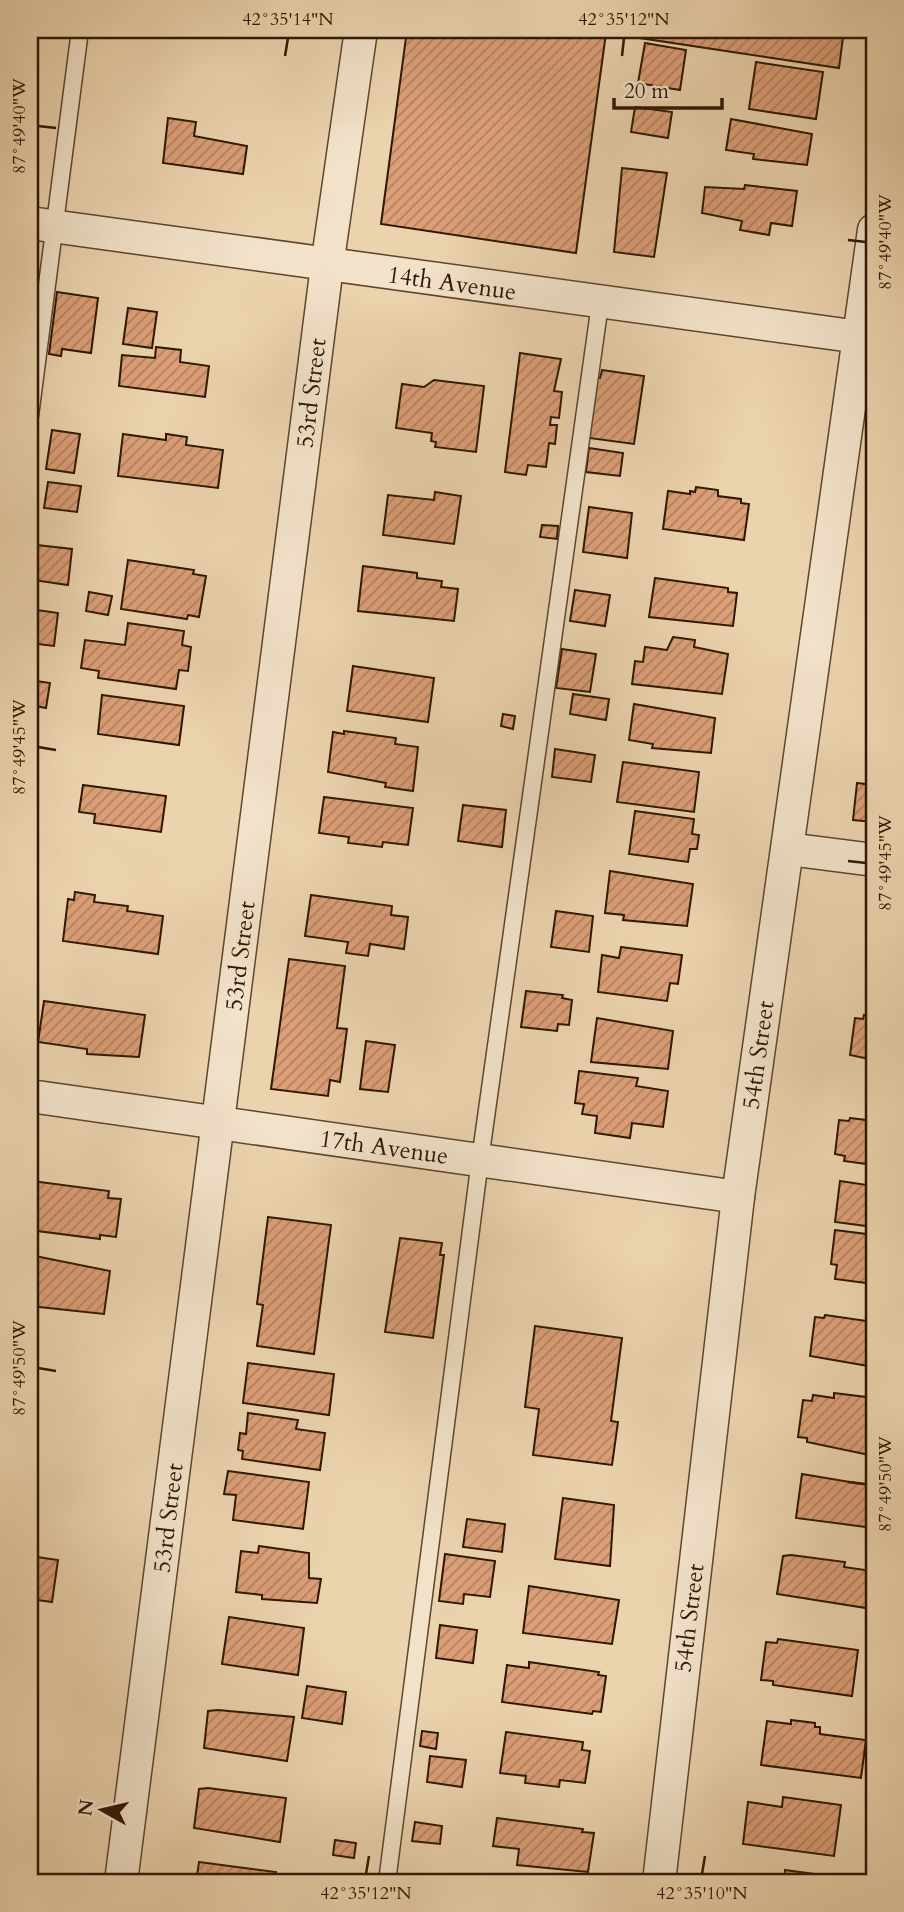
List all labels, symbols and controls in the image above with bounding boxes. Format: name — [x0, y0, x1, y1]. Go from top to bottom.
text: 42°35'14"N — [242, 7, 334, 32]
text: 42°35'12"N — [578, 7, 670, 32]
scale bar — [614, 66, 722, 110]
text: 20 m — [624, 77, 669, 106]
text: 87°49'40"W — [7, 78, 32, 174]
text: 87°49'40"W — [873, 194, 898, 290]
street label: 14th Avenue — [385, 258, 518, 309]
street label: 53rd Street — [288, 336, 335, 450]
text: 87°49'45"W — [7, 699, 32, 795]
text: 87°49'45"W — [873, 815, 898, 911]
street label: 53rd Street — [217, 899, 264, 1013]
street label: 54th Street — [735, 998, 783, 1112]
street label: 17th Avenue — [317, 1122, 450, 1173]
text: 87°49'50"W — [7, 1320, 32, 1416]
text: 87°49'50"W — [873, 1436, 898, 1532]
street label: 53rd Street — [145, 1461, 192, 1575]
street label: 54th Street — [666, 1561, 713, 1674]
north arrow — [66, 1776, 136, 1846]
text: N — [72, 1797, 100, 1818]
text: 42°35'12"N — [320, 1881, 412, 1906]
text: 42°35'10"N — [656, 1881, 748, 1906]

